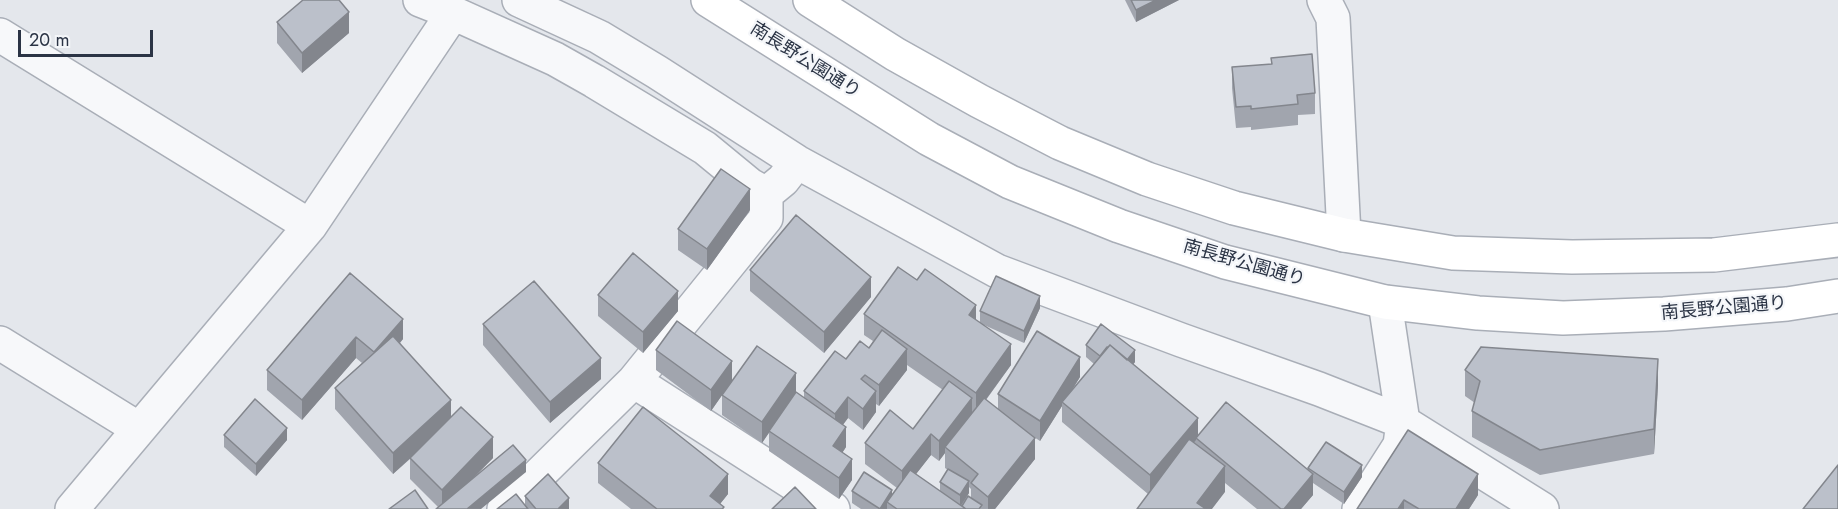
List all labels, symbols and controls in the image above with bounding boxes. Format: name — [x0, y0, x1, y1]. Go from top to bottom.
scale bar — [21, 18, 156, 56]
street label: 南長野公園通り — [746, 18, 864, 104]
text: 20 m — [29, 27, 69, 53]
street label: 南長野公園通り — [1180, 236, 1308, 292]
street label: 南長野公園通り — [1660, 293, 1788, 325]

